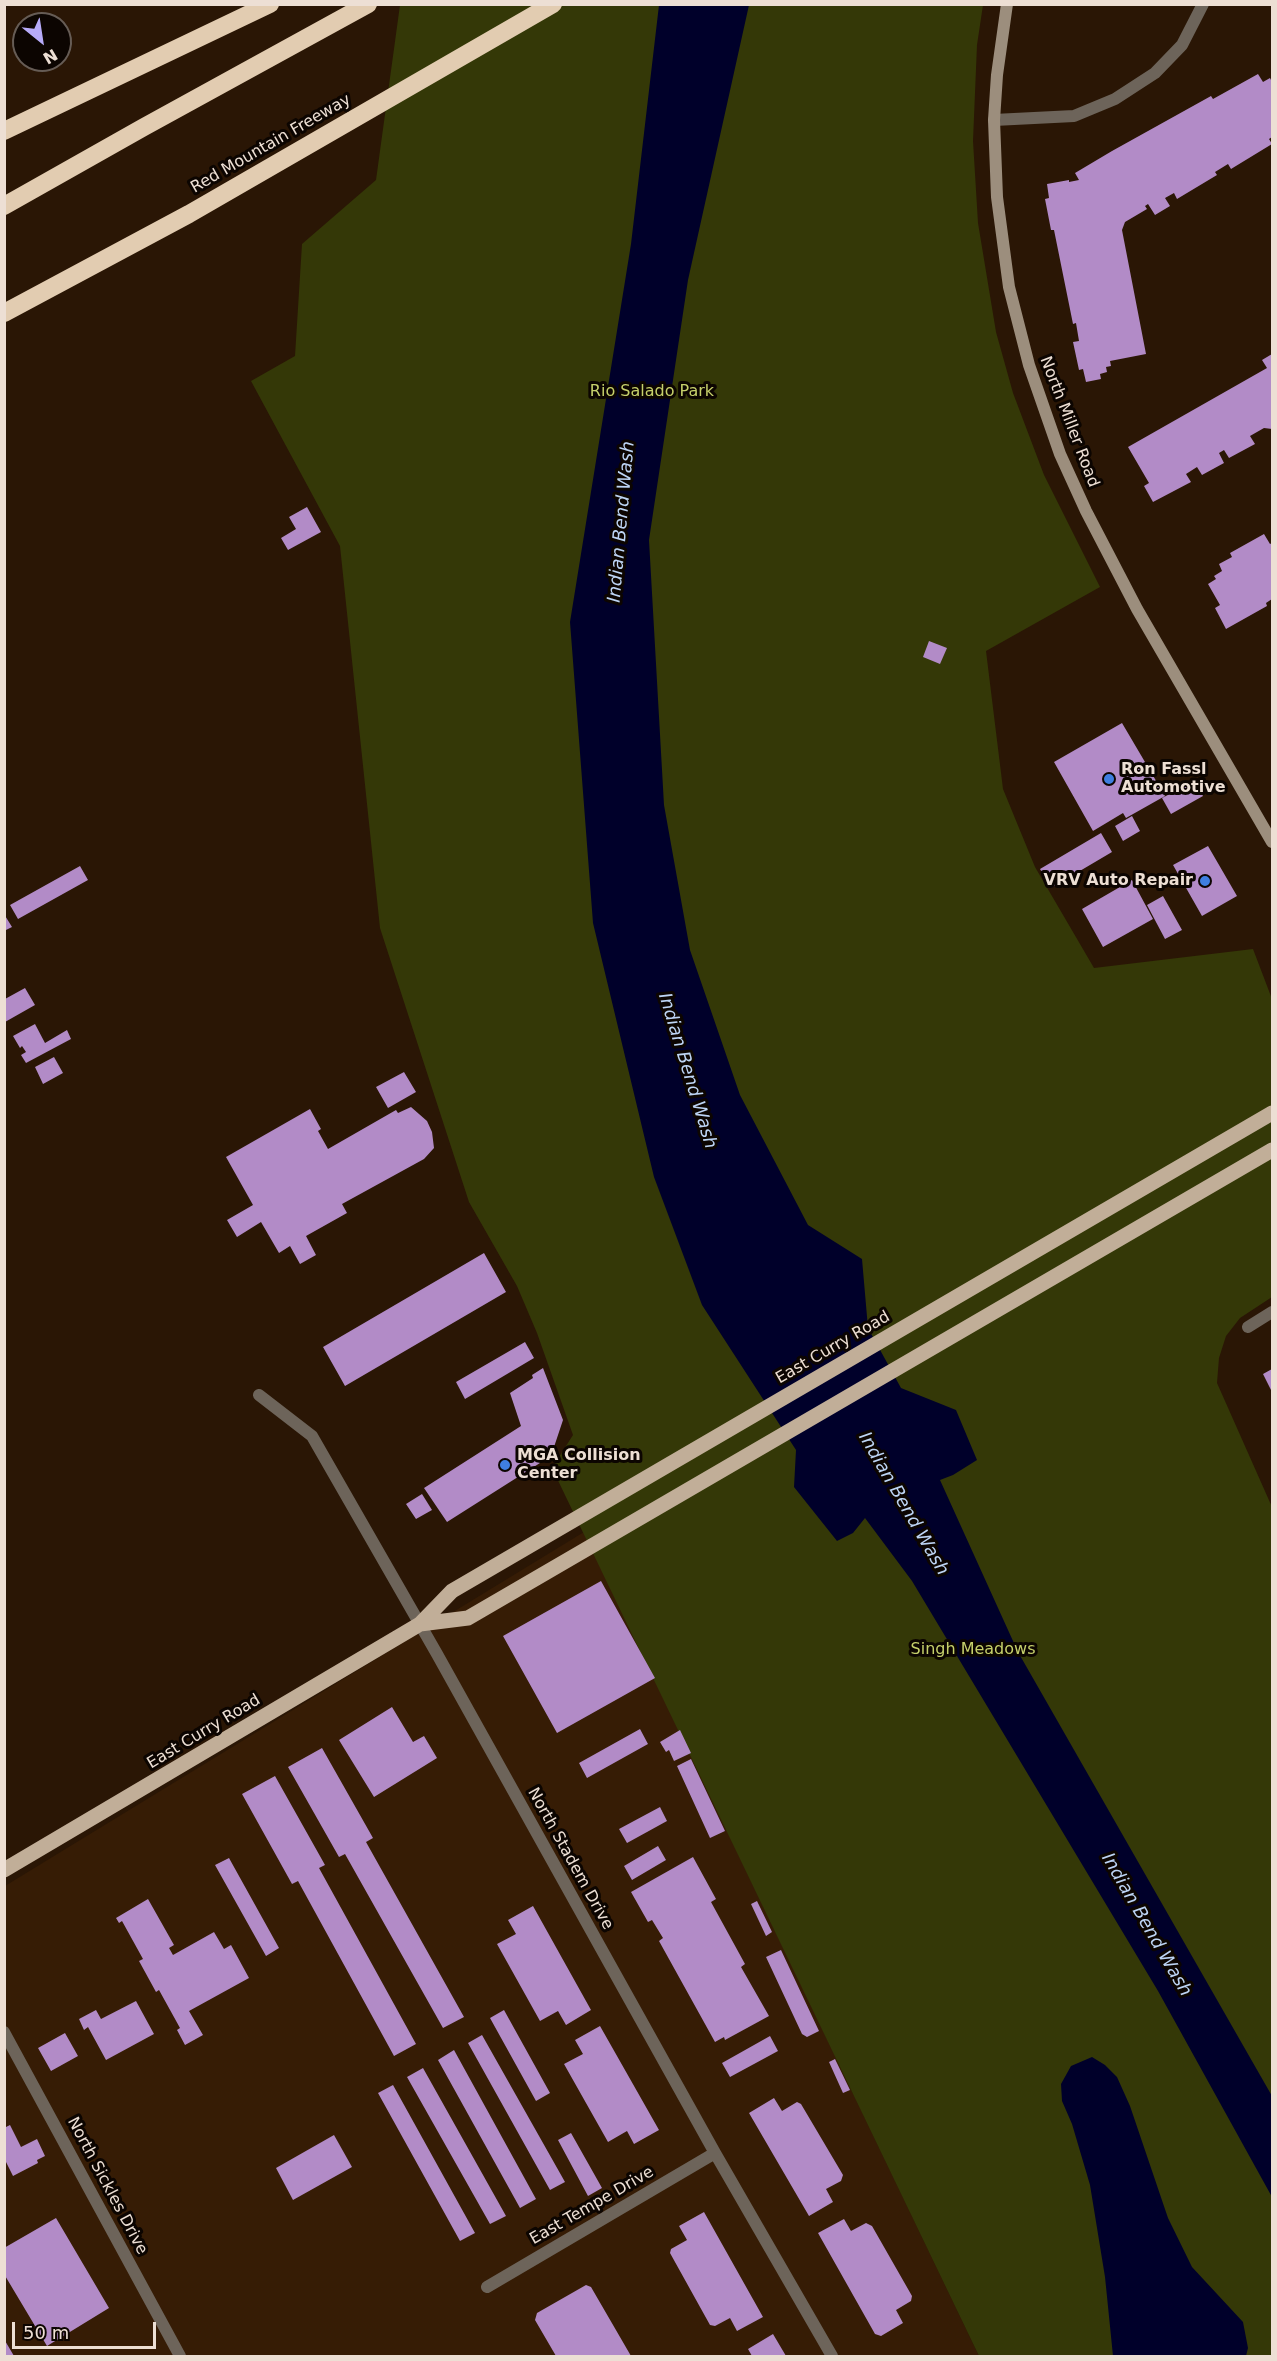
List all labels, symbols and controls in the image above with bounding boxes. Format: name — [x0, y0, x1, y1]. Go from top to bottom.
north arrow — [12, 12, 72, 72]
text: N — [40, 45, 61, 68]
street label: Red Mountain Freeway — [188, 90, 354, 198]
street label: North Miller Road — [1035, 354, 1103, 490]
park label: Rio Salado Park — [590, 382, 714, 402]
water label: Indian Bend Wash — [604, 440, 640, 604]
place label: Ron Fassl Automotive — [1121, 760, 1225, 798]
marker: Ron Fassl Automotive — [1102, 772, 1116, 786]
place label: VRV Auto Repair — [1044, 871, 1193, 891]
marker: VRV Auto Repair — [1198, 874, 1212, 888]
water label: Indian Bend Wash — [653, 990, 721, 1152]
street label: East Curry Road — [773, 1308, 893, 1388]
water label: Indian Bend Wash — [853, 1428, 953, 1580]
place label: MGA Collision Center — [517, 1446, 641, 1484]
marker: MGA Collision Center — [498, 1458, 512, 1472]
park label: Singh Meadows — [911, 1640, 1035, 1660]
street label: East Curry Road — [144, 1691, 264, 1773]
street label: North Stadem Drive — [523, 1785, 617, 1933]
water label: Indian Bend Wash — [1096, 1849, 1196, 2001]
street label: North Sickles Drive — [63, 2114, 151, 2258]
street label: East Tempe Drive — [527, 2163, 657, 2249]
scale bar — [15, 2310, 159, 2348]
text: 50 m — [23, 2322, 69, 2343]

